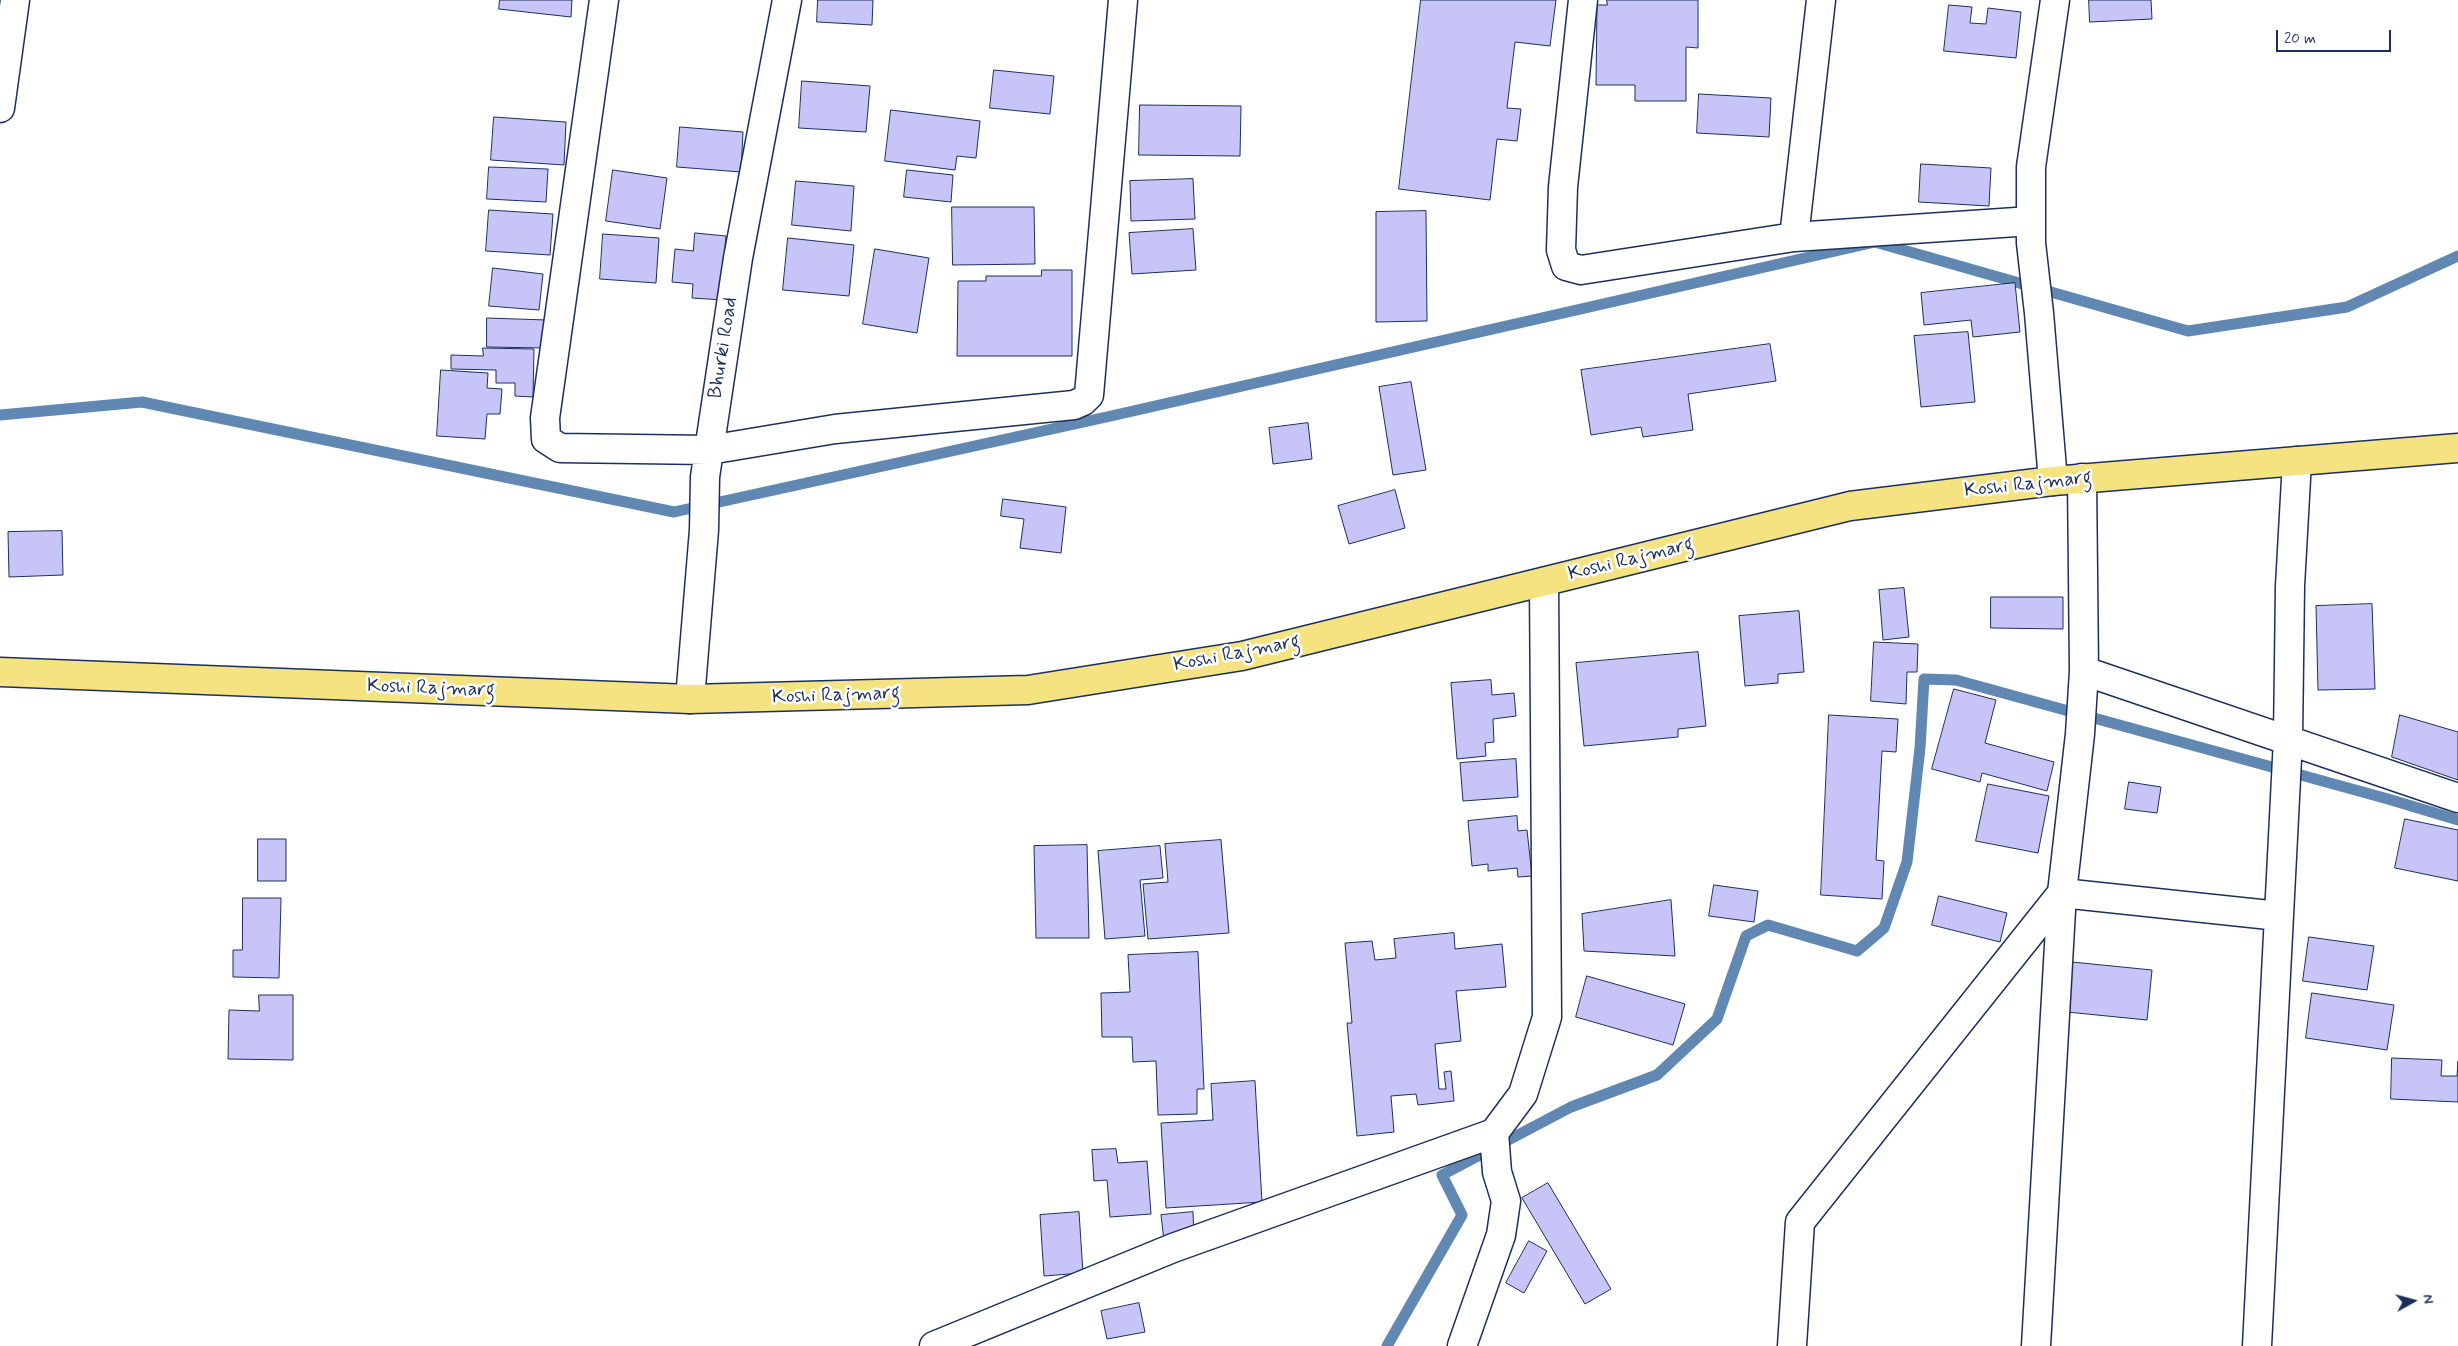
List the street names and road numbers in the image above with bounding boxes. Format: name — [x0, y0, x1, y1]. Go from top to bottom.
street label: Bhurki Road — [704, 296, 744, 400]
street label: Koshi Rajmarg — [1963, 466, 2093, 504]
street label: Koshi Rajmarg — [1566, 533, 1696, 587]
street label: Koshi Rajmarg — [1172, 630, 1302, 678]
street label: Koshi Rajmarg — [366, 675, 496, 703]
street label: Koshi Rajmarg — [771, 682, 901, 710]

